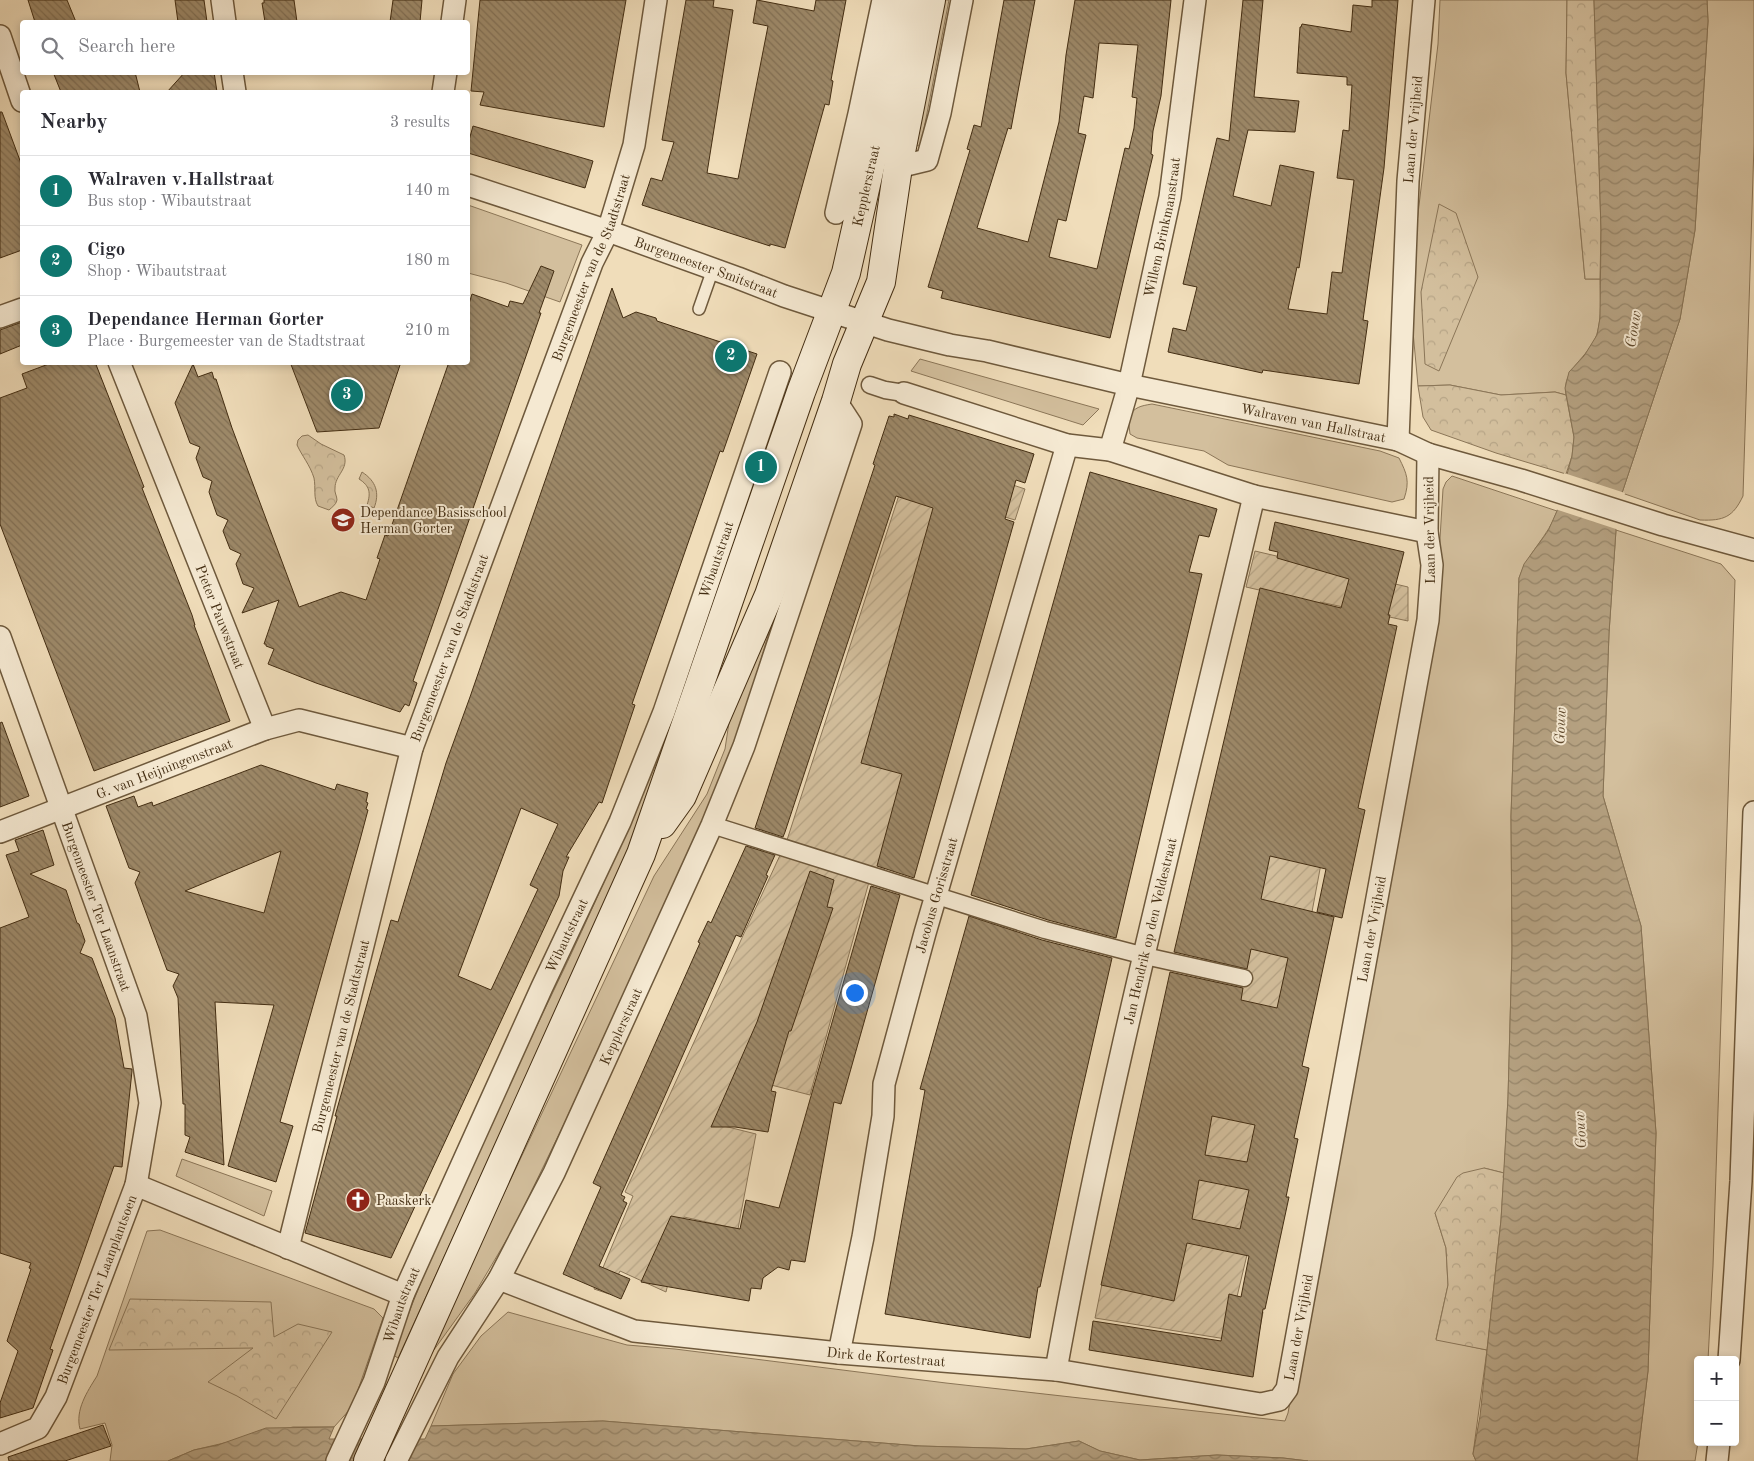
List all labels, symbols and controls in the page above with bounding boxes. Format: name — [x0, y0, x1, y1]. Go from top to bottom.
search box — [20, 20, 470, 75]
icon: search — [38, 34, 66, 62]
text: Search here — [78, 38, 175, 57]
street label: Laan der Vrijheid — [1402, 75, 1425, 184]
text: Nearby — [40, 112, 108, 133]
text: 3 results — [390, 115, 450, 131]
street label: Kepplerstraat — [851, 144, 883, 228]
street label: Willem Brinkmanstraat — [1142, 156, 1183, 299]
text: Walraven v.Hallstraat — [87, 171, 274, 190]
street label: Burgemeester van de Stadtstraat — [550, 172, 633, 363]
text: 1 — [51, 183, 61, 199]
text: 140 m — [405, 183, 450, 199]
text: Bus stop · Wibautstraat — [87, 194, 252, 210]
street label: Burgemeester Smitstraat — [632, 235, 780, 301]
text: Cigo — [87, 241, 125, 260]
text: 2 — [51, 253, 61, 269]
text: 180 m — [405, 253, 450, 269]
text: Shop · Wibautstraat — [87, 264, 227, 280]
water label: Gouw — [1624, 309, 1645, 349]
text: Dependance Herman Gorter — [87, 311, 324, 330]
text: 3 — [51, 323, 61, 339]
text: 210 m — [405, 323, 450, 339]
text: Place · Burgemeester van de Stadtstraat — [87, 334, 365, 350]
pin: 2 — [715, 337, 747, 375]
pin: 3 — [331, 376, 363, 414]
street label: Walraven van Hallstraat — [1239, 402, 1387, 445]
pin: 1 — [745, 448, 777, 486]
street label: Laan der Vrijheid — [1422, 476, 1438, 584]
place label: Dependance Basisschool Herman Gorter — [360, 506, 507, 536]
school or university icon: Dependance Basisschool Herman Gorter — [330, 507, 356, 533]
street label: Wibautstraat — [697, 520, 737, 600]
street label: Burgemeester van de Stadtstraat — [409, 552, 491, 744]
street label: Pieter Pauwstraat — [192, 563, 246, 671]
water label: Gouw — [1553, 707, 1570, 745]
street label: G. van Heijningenstraat — [94, 736, 235, 802]
street label: Burgemeester Ter Laanstraat — [59, 820, 133, 993]
street label: Jacobus Gorisstraat — [914, 836, 961, 955]
street label: Jan Hendrik op den Veldestraat — [1122, 836, 1180, 1026]
street label: Laan der Vrijheid — [1356, 875, 1389, 984]
street label: Wibautstraat — [544, 896, 591, 975]
street label: Burgemeester van de Stadtstraat — [311, 938, 372, 1135]
your location — [842, 980, 868, 1006]
street label: Kepplerstraat — [598, 986, 645, 1067]
water label: Gouw — [1573, 1111, 1590, 1149]
church icon: Paaskerk — [345, 1187, 371, 1213]
street label: Burgemeester Ter Laanplantsoen — [55, 1193, 140, 1387]
place label: Paaskerk — [376, 1194, 432, 1208]
street label: Wibautstraat — [382, 1265, 423, 1345]
street label: Laan der Vrijheid — [1283, 1273, 1316, 1382]
street label: Dirk de Kortestraat — [826, 1346, 946, 1369]
map controls — [1694, 1356, 1739, 1446]
button: + — [1694, 1356, 1739, 1401]
button: − — [1694, 1401, 1739, 1446]

